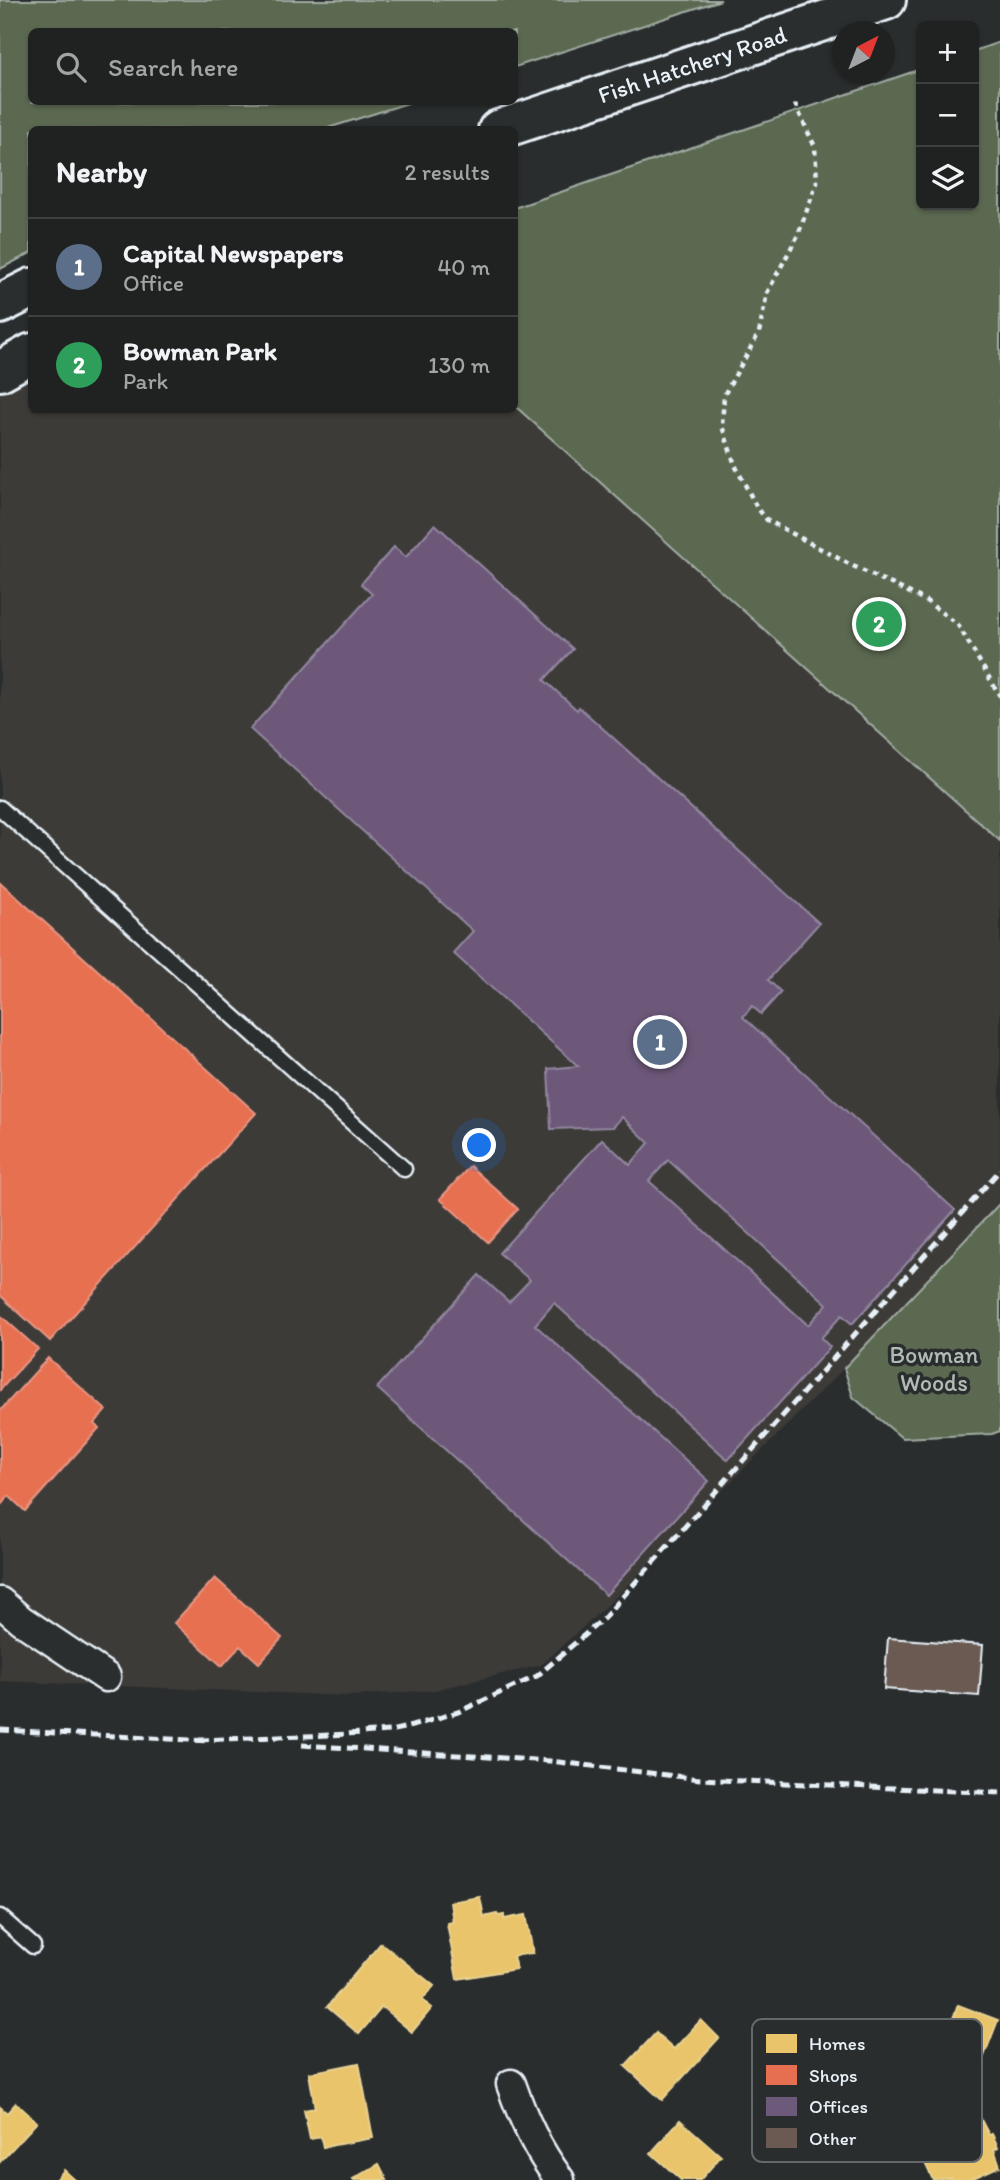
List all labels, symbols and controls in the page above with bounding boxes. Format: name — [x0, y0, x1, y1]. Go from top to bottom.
street label: Fish Hatchery Road — [594, 19, 790, 109]
north arrow — [832, 21, 895, 84]
map controls — [916, 21, 979, 210]
button: + — [916, 21, 979, 84]
search box — [28, 28, 518, 105]
icon: search — [52, 48, 90, 86]
text: Search here — [108, 51, 238, 83]
button: − — [916, 84, 979, 147]
button: layers — [916, 147, 979, 210]
text: Nearby — [56, 153, 147, 190]
text: 2 results — [404, 158, 490, 186]
text: Capital Newspapers — [123, 237, 344, 269]
text: 1 — [74, 253, 84, 281]
text: 40 m — [437, 253, 490, 281]
text: Office — [123, 269, 184, 297]
text: Bowman Park — [123, 335, 277, 367]
text: 2 — [73, 351, 85, 379]
text: 130 m — [428, 351, 490, 379]
text: Park — [123, 367, 168, 395]
pin: 2 — [856, 598, 902, 650]
pin: 1 — [637, 1016, 683, 1068]
your location — [462, 1128, 496, 1162]
park label: Bowman Woods — [890, 1340, 979, 1397]
legend — [752, 2019, 982, 2162]
text: Homes — [809, 2032, 865, 2055]
text: Shops — [809, 2064, 858, 2087]
text: Offices — [809, 2095, 868, 2118]
text: Other — [809, 2127, 857, 2150]

